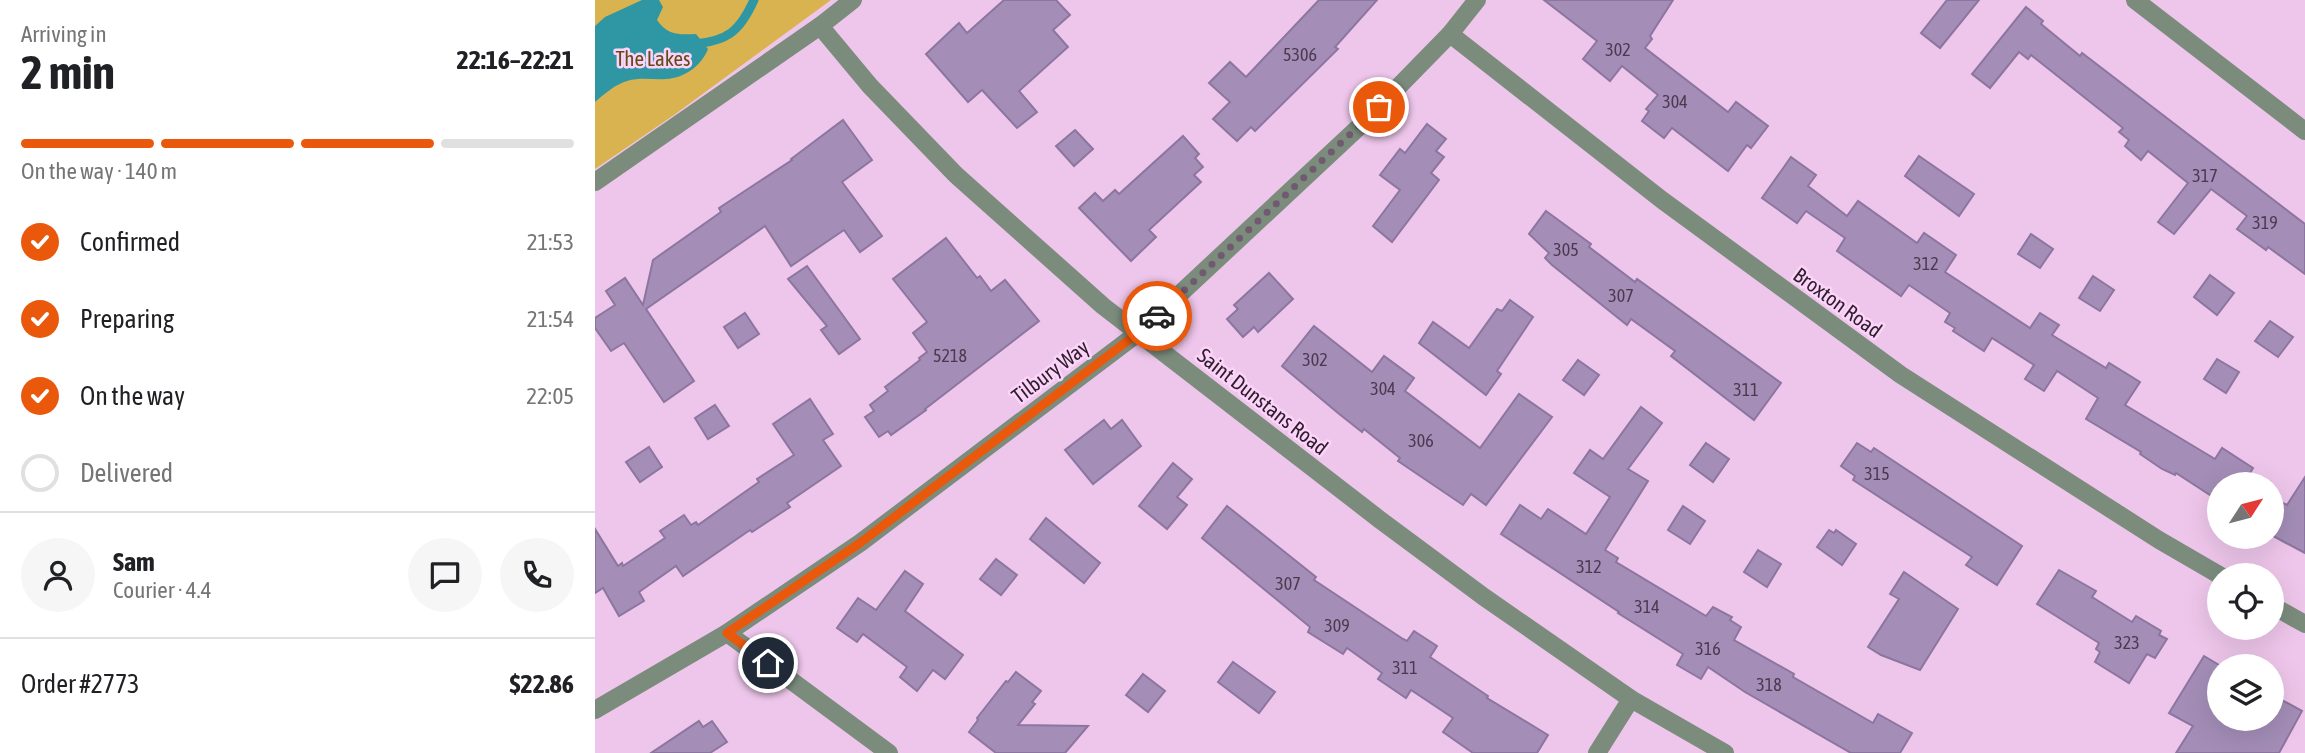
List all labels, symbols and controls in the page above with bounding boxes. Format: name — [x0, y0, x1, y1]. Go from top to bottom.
text: Arriving in — [21, 21, 107, 47]
house number: 302 — [1605, 39, 1631, 60]
house number: 5306 — [1283, 44, 1317, 65]
text: 22:16–22:21 — [457, 45, 574, 75]
text: 2 min — [21, 46, 115, 99]
park label: The Lakes — [615, 46, 691, 70]
pin — [1349, 77, 1409, 137]
icon: bag — [1360, 88, 1398, 126]
house number: 304 — [1662, 91, 1688, 112]
text: On the way · 140 m — [21, 158, 177, 184]
house number: 317 — [2192, 165, 2218, 186]
house number: 319 — [2252, 212, 2278, 233]
icon: check — [21, 223, 59, 261]
text: Confirmed — [80, 227, 180, 257]
text: 21:53 — [527, 229, 574, 255]
house number: 305 — [1553, 239, 1579, 260]
house number: 312 — [1913, 253, 1939, 274]
street label: Broxton Road — [1789, 262, 1887, 342]
courier — [1122, 281, 1192, 351]
house number: 307 — [1608, 285, 1634, 306]
icon: car — [1138, 297, 1176, 335]
icon: check — [21, 300, 59, 338]
text: Preparing — [80, 304, 174, 334]
text: 21:54 — [527, 306, 574, 332]
street label: Tilbury Way — [1007, 334, 1093, 408]
street label: Saint Dunstans Road — [1193, 343, 1333, 459]
house number: 5218 — [933, 345, 967, 366]
house number: 302 — [1302, 349, 1328, 370]
icon: check — [21, 377, 59, 415]
house number: 304 — [1370, 378, 1396, 399]
house number: 311 — [1733, 379, 1759, 400]
text: On the way — [80, 381, 185, 411]
text: 22:05 — [526, 383, 574, 409]
house number: 306 — [1408, 430, 1434, 451]
text: Delivered — [80, 458, 173, 488]
house number: 315 — [1864, 463, 1890, 484]
north arrow — [2207, 472, 2284, 550]
map controls — [2207, 472, 2284, 731]
button: person — [21, 538, 95, 612]
button: chat — [408, 538, 482, 612]
button: phone — [500, 538, 574, 612]
text: Sam — [113, 547, 155, 577]
house number: 312 — [1576, 556, 1602, 577]
button: locate — [2207, 563, 2284, 640]
house number: 307 — [1275, 573, 1301, 594]
text: Courier · 4.4 — [113, 577, 212, 603]
house number: 314 — [1634, 596, 1660, 617]
house number: 309 — [1324, 615, 1350, 636]
house number: 323 — [2114, 632, 2140, 653]
pin — [738, 633, 798, 693]
house number: 316 — [1695, 638, 1721, 659]
icon: home — [749, 644, 787, 682]
button: layers — [2207, 654, 2284, 731]
house number: 311 — [1392, 657, 1418, 678]
text: Order #2773 — [21, 669, 140, 699]
text: $22.86 — [510, 669, 574, 699]
house number: 318 — [1756, 674, 1782, 695]

